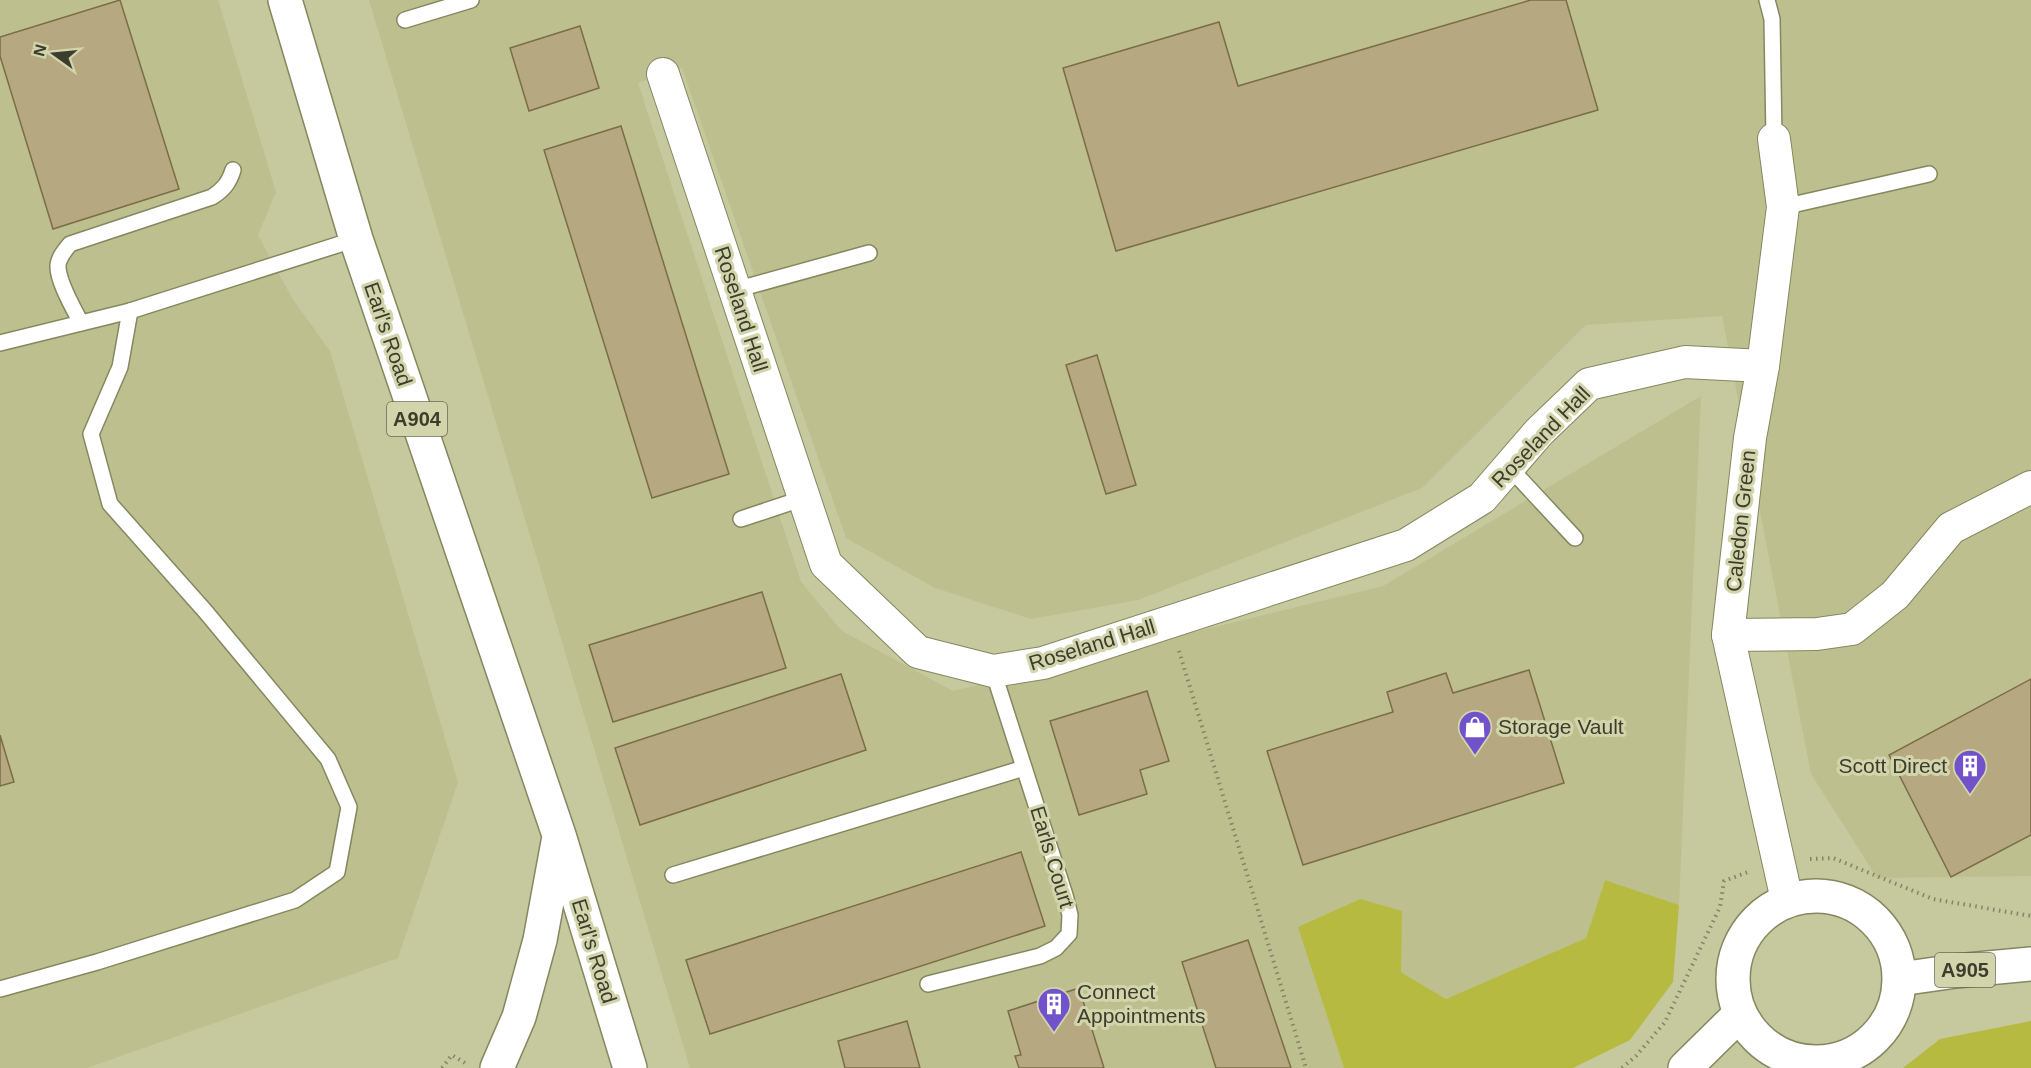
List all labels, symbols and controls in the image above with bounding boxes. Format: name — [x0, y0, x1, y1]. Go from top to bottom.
north arrow — [24, 24, 84, 84]
text: N — [30, 42, 50, 58]
street label: Roseland Hall — [710, 243, 773, 375]
street label: Earl's Road — [360, 279, 417, 389]
street label: Roseland Hall — [1487, 382, 1594, 492]
road number: A904 — [387, 402, 447, 436]
street label: Caledon Green — [1722, 449, 1759, 593]
street label: Roseland Hall — [1026, 614, 1158, 675]
shop icon: Storage Vault — [1457, 709, 1493, 756]
place label: Storage Vault — [1498, 715, 1624, 738]
building icon: Scott Direct — [1952, 748, 1988, 795]
place label: Scott Direct — [1838, 754, 1947, 777]
street label: Earls Court — [1026, 803, 1079, 911]
street label: Earl's Road — [568, 896, 621, 1006]
road number: A905 — [1935, 953, 1995, 987]
place label: Connect Appointments — [1077, 980, 1205, 1027]
building icon: Connect Appointments — [1036, 986, 1072, 1033]

